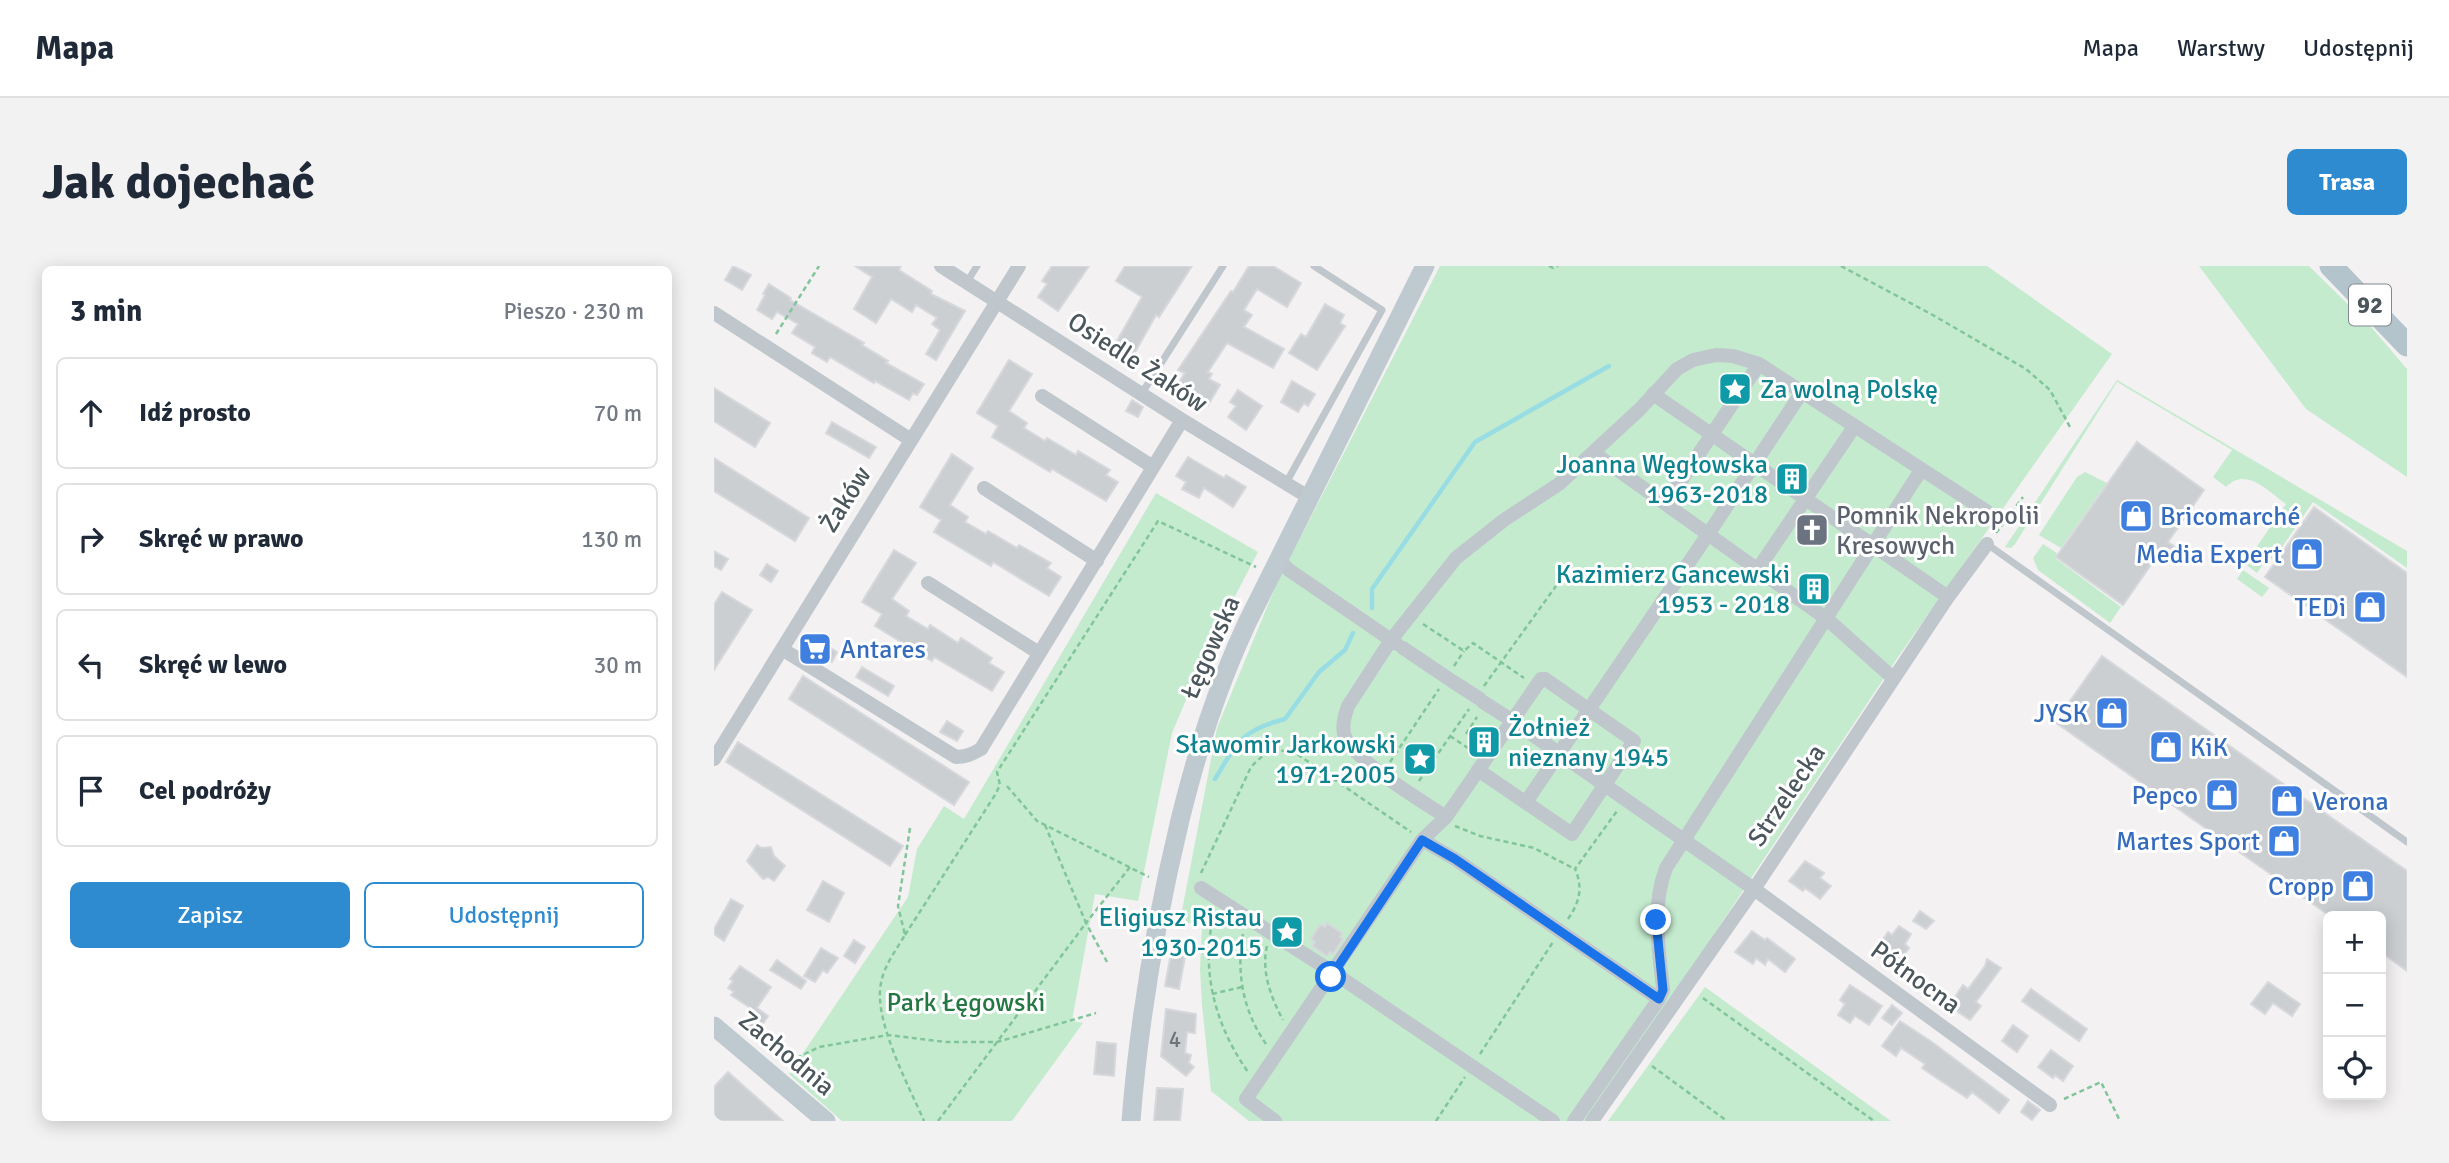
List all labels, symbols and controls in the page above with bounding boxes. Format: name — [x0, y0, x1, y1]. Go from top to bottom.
text: Mapa — [35, 28, 114, 69]
text: Mapa — [2082, 33, 2139, 63]
text: Warstwy — [2177, 33, 2265, 63]
text: Udostępnij — [2303, 33, 2414, 63]
button: Trasa — [2287, 149, 2407, 215]
text: Jak dojechać — [42, 152, 315, 212]
road number: 92 — [2349, 284, 2391, 326]
text: 3 min — [70, 293, 142, 330]
text: Pieszo · 230 m — [503, 297, 644, 326]
street label: Osiedle Żaków — [1061, 306, 1214, 420]
place icon: Za wolną Polskę — [1716, 370, 1754, 408]
place label: Za wolną Polskę — [1760, 374, 1938, 406]
icon: ahead — [72, 394, 110, 432]
text: Idź prosto — [139, 397, 251, 429]
text: 70 m — [594, 399, 642, 428]
place label: Joanna Węgłowska 1963-2018 — [1556, 449, 1768, 511]
street label: Żaków — [813, 460, 879, 539]
building icon: Joanna Węgłowska 1963-2018 — [1773, 460, 1811, 498]
shop icon: Bricomarché — [2117, 497, 2155, 535]
place label: Pomnik Nekropolii Kresowych — [1836, 500, 2039, 562]
place label: Bricomarché — [2160, 501, 2300, 533]
church icon: Pomnik Nekropolii Kresowych — [1793, 511, 1831, 549]
icon: right — [72, 520, 110, 558]
text: Skręć w prawo — [139, 523, 304, 555]
text: 130 m — [581, 525, 642, 554]
shop icon: Media Expert — [2288, 535, 2326, 573]
place label: Media Expert — [2136, 539, 2282, 571]
place label: Kazimierz Gancewski 1953 - 2018 — [1556, 559, 1790, 621]
building icon: Kazimierz Gancewski 1953 - 2018 — [1795, 570, 1833, 608]
shop icon: TEDi — [2351, 588, 2389, 626]
street label: Łęgowska — [1174, 591, 1248, 704]
place label: TEDi — [2295, 592, 2346, 624]
supermarket icon: Antares — [796, 630, 834, 668]
place label: Antares — [840, 634, 926, 666]
icon: left — [72, 646, 110, 684]
text: Skręć w lewo — [139, 649, 287, 681]
text: 30 m — [594, 651, 642, 680]
shop icon: JYSK — [2093, 694, 2131, 732]
place label: JYSK — [2034, 698, 2089, 730]
place label: Żołnież nieznany 1945 — [1508, 712, 1669, 774]
building icon: Żołnież nieznany 1945 — [1465, 723, 1503, 761]
shop icon: KiK — [2147, 728, 2185, 766]
place label: Sławomir Jarkowski 1971-2005 — [1175, 729, 1396, 791]
place label: KiK — [2190, 732, 2229, 764]
street label: Strzelecka — [1741, 738, 1833, 853]
place icon: Sławomir Jarkowski 1971-2005 — [1401, 740, 1439, 778]
icon: arrive — [72, 772, 110, 810]
text: Cel podróży — [139, 775, 271, 807]
shop icon: Pepco — [2203, 776, 2241, 814]
place label: Pepco — [2132, 780, 2198, 812]
shop icon: Verona — [2268, 782, 2306, 820]
place label: Verona — [2312, 786, 2389, 818]
shop icon: Martes Sport — [2265, 822, 2303, 860]
place label: Martes Sport — [2116, 826, 2260, 858]
shop icon: Cropp — [2339, 867, 2377, 905]
place label: Cropp — [2268, 871, 2334, 903]
button: Zapisz — [70, 882, 350, 948]
button: Udostępnij — [364, 882, 644, 948]
place label: Eligiusz Ristau 1930-2015 — [1099, 902, 1262, 964]
route end — [1640, 904, 1671, 935]
map controls — [2323, 911, 2386, 1100]
button: + — [2323, 911, 2386, 974]
place icon: Eligiusz Ristau 1930-2015 — [1268, 913, 1306, 951]
street label: Północna — [1864, 934, 1967, 1021]
route start — [1315, 961, 1346, 992]
button: − — [2323, 974, 2386, 1037]
park label: Park Łęgowski — [887, 987, 1045, 1019]
street label: Zachodnia — [732, 1004, 841, 1103]
house number: 4 — [1169, 1025, 1181, 1054]
button: locate — [2323, 1037, 2386, 1100]

